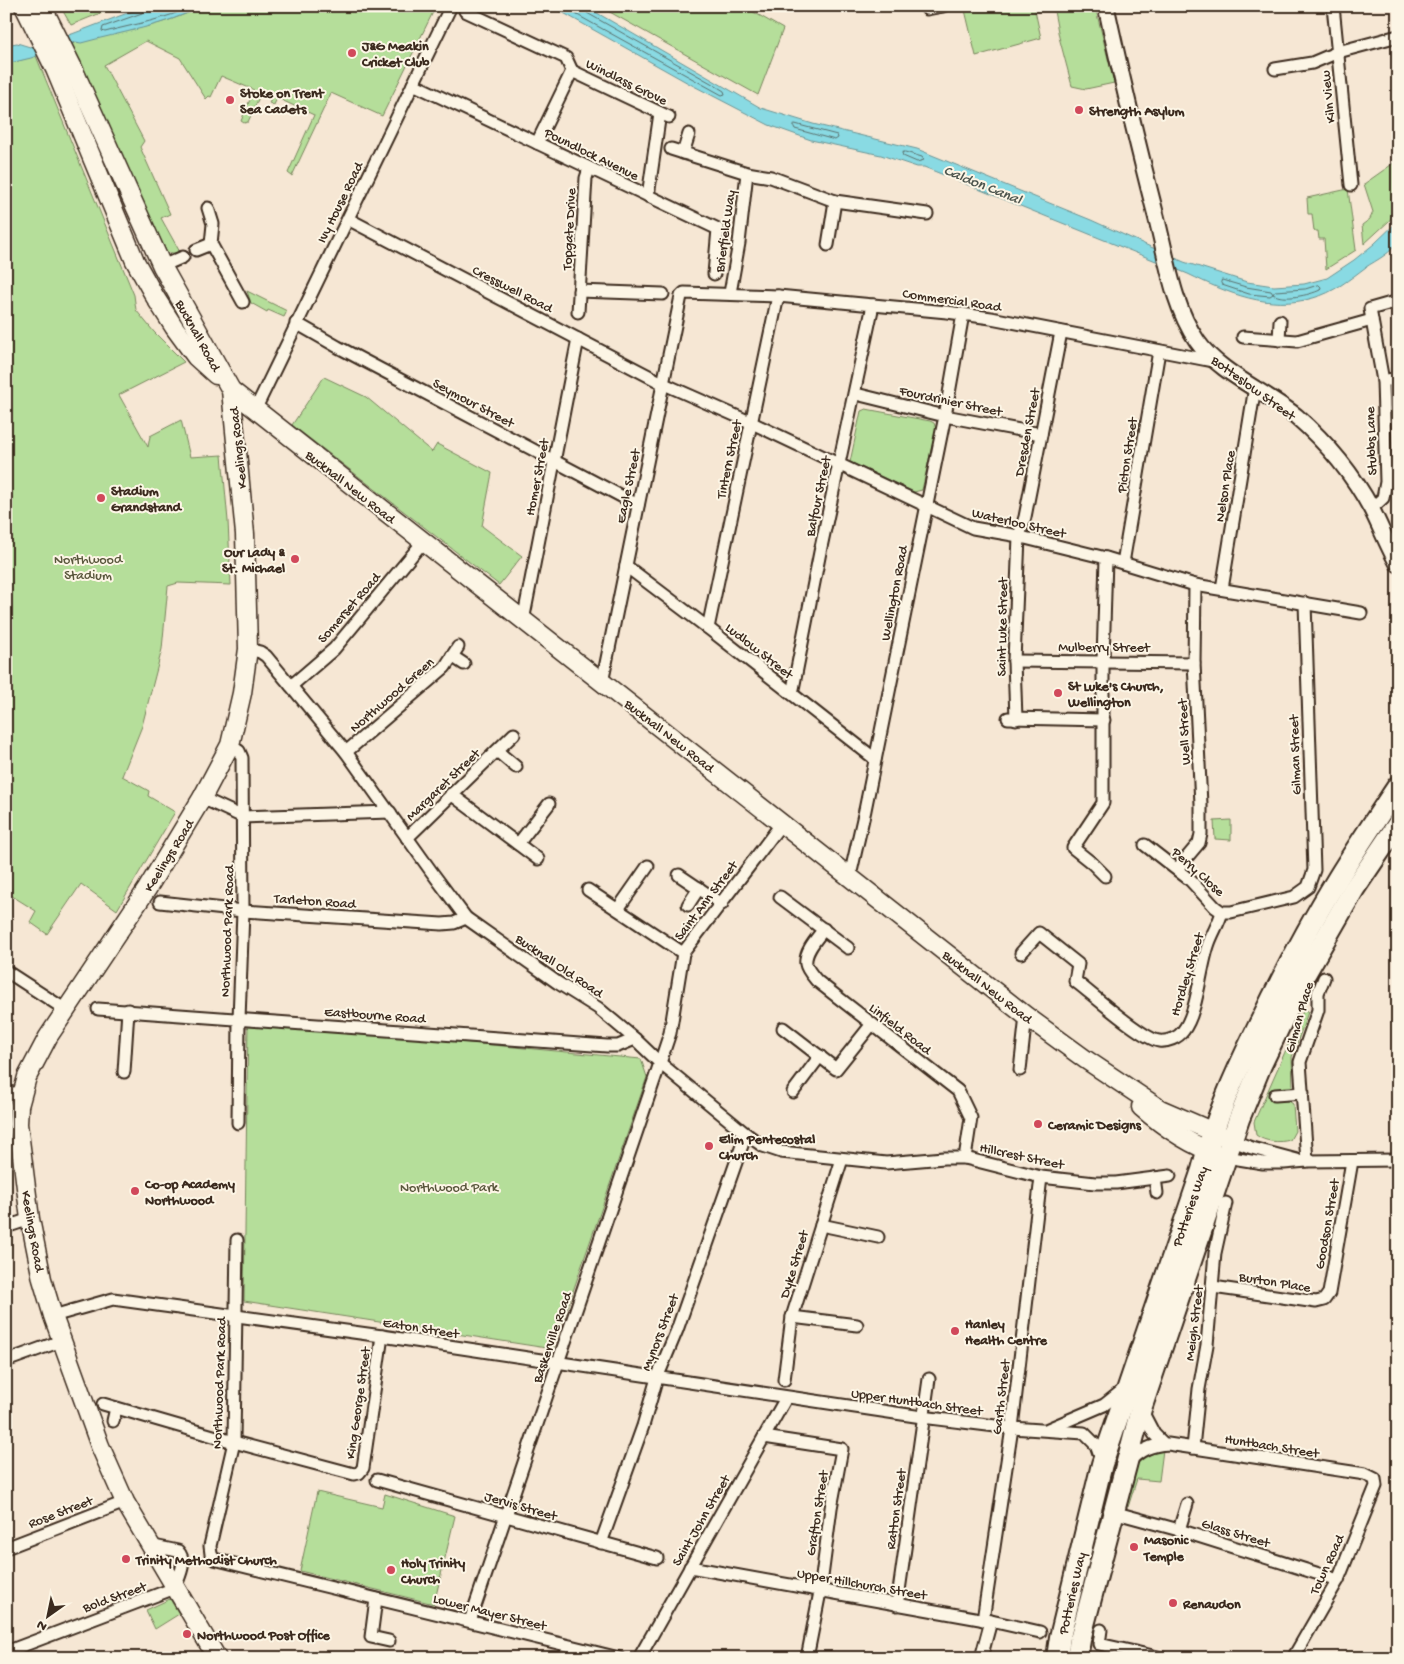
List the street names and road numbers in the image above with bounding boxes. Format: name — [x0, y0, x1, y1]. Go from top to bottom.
street label: Windlass Grove — [582, 56, 670, 111]
street label: Kiln View — [1318, 70, 1341, 124]
street label: Poundlock Avenue — [540, 125, 642, 186]
street label: Ivy House Road — [314, 158, 369, 246]
street label: Topgate Drive — [560, 187, 581, 272]
street label: Brierfield Way — [712, 189, 741, 275]
street label: Cresswell Road — [469, 263, 557, 319]
street label: Commercial Road — [901, 286, 1004, 317]
street label: Bucknall Road — [170, 297, 224, 377]
street label: Botteslow Street — [1206, 352, 1299, 426]
street label: Seymour Street — [429, 376, 518, 433]
street label: Fourdrinier Street — [897, 383, 1005, 422]
street label: Dresden Street — [1011, 386, 1046, 479]
street label: Keelings Road — [227, 404, 252, 489]
street label: Stubbs Lane — [1363, 405, 1382, 476]
street label: Picton Street — [1114, 415, 1143, 495]
street label: Tintern Street — [714, 417, 747, 502]
street label: Homer Street — [523, 436, 554, 517]
street label: Bucknall New Road — [300, 447, 399, 530]
street label: Eagle Street — [613, 447, 646, 525]
street label: Nelson Place — [1212, 449, 1241, 523]
street label: Balfour Street — [802, 454, 837, 539]
street label: Waterloo Street — [970, 505, 1068, 544]
street label: Wellington Road — [878, 543, 913, 642]
street label: Somerset Road — [315, 569, 386, 647]
street label: Saint Luke Street — [994, 576, 1013, 677]
street label: Ludlow Street — [721, 620, 797, 685]
street label: Mulberry Street — [1058, 640, 1151, 657]
street label: Northwood Green — [347, 654, 439, 737]
street label: Bucknall New Road — [619, 696, 718, 779]
street label: Well Street — [1175, 697, 1196, 765]
street label: Gilman Street — [1287, 713, 1306, 795]
street label: Margaret Street — [403, 745, 485, 826]
street label: Keelings Road — [141, 816, 200, 896]
street label: Perry Close — [1167, 844, 1228, 902]
street label: Saint Ann Street — [672, 857, 743, 945]
street label: Northwood Park Road — [218, 863, 239, 997]
street label: Tarleton Road — [272, 891, 358, 914]
street label: Hordley Street — [1168, 930, 1210, 1018]
street label: Bucknall Old Road — [511, 931, 607, 1004]
street label: Bucknall New Road — [937, 947, 1036, 1030]
street label: Gilman Place — [1282, 979, 1319, 1055]
street label: Linfield Road — [865, 1000, 935, 1061]
street label: Eastbourne Road — [324, 1004, 428, 1029]
street label: Hillcrest Street — [978, 1140, 1066, 1175]
street label: Potteries Way — [1169, 1164, 1213, 1250]
street label: Goodson Street — [1312, 1177, 1345, 1271]
street label: Keelings Road — [16, 1190, 47, 1275]
street label: Dyke Street — [777, 1227, 814, 1302]
street label: Burton Place — [1237, 1269, 1312, 1298]
street label: Meigh Street — [1182, 1283, 1209, 1362]
street label: Baskerville Road — [530, 1288, 577, 1386]
street label: Mynors Street — [639, 1291, 684, 1374]
street label: Northwood Park Road — [210, 1315, 231, 1449]
street label: Eaton Street — [381, 1315, 461, 1344]
street label: King George Street — [343, 1345, 376, 1460]
street label: Garth Street — [989, 1358, 1016, 1436]
street label: Upper Huntbach Street — [850, 1386, 985, 1421]
street label: Huntbach Street — [1223, 1432, 1321, 1463]
street label: Ratton Street — [883, 1467, 912, 1551]
street label: Grafton Street — [803, 1468, 834, 1557]
street label: Saint John Street — [669, 1472, 736, 1570]
street label: Jervis Street — [482, 1489, 560, 1526]
street label: Rose Street — [26, 1493, 97, 1533]
street label: Glass Street — [1199, 1516, 1273, 1553]
street label: Town Road — [1307, 1531, 1350, 1599]
street label: Potteries Way — [1055, 1551, 1091, 1637]
street label: Upper Hillchurch Street — [795, 1566, 929, 1605]
street label: Bold Street — [80, 1579, 150, 1618]
street label: Lower Mayer Street — [431, 1591, 549, 1636]

